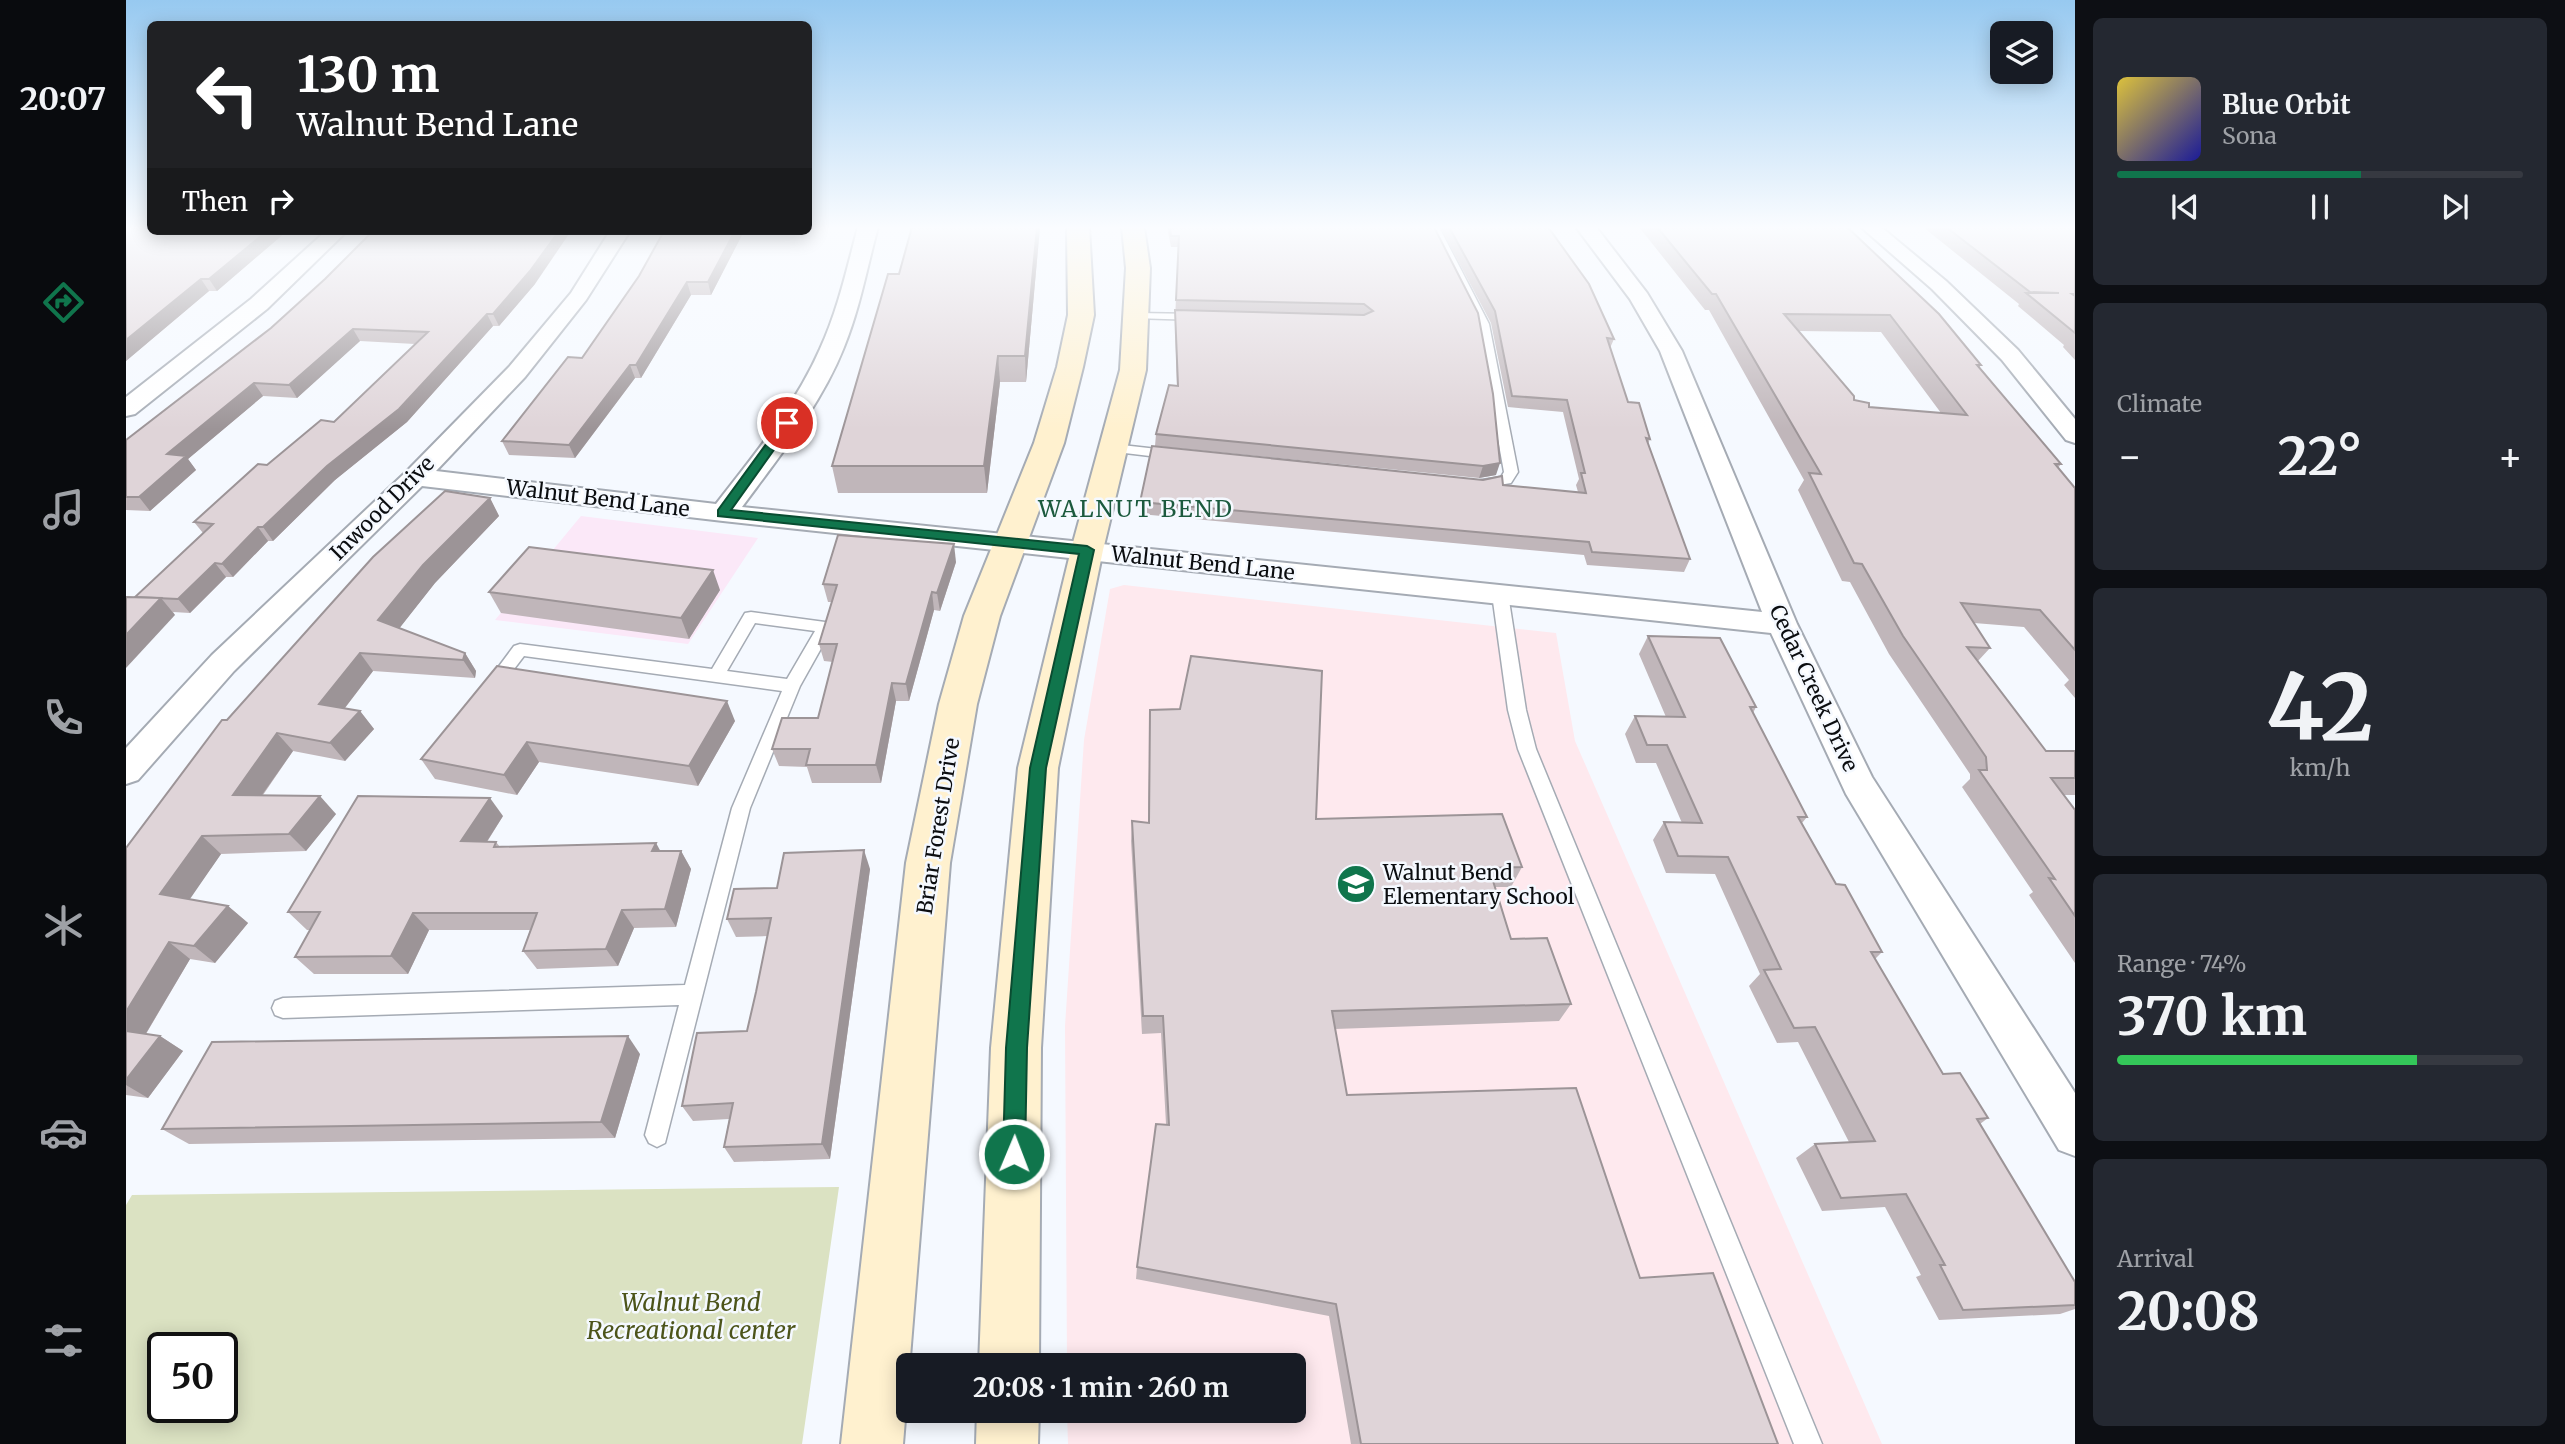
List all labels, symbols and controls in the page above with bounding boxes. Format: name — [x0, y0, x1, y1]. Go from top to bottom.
map controls — [1990, 21, 2053, 84]
button: layers — [1990, 21, 2053, 84]
text: 130 m — [297, 44, 440, 105]
icon: left — [182, 49, 273, 140]
text: 20:07 — [20, 79, 106, 119]
text: Blue Orbit — [2222, 88, 2351, 121]
text: Walnut Bend Lane — [297, 105, 578, 145]
text: Sona — [2222, 121, 2277, 150]
icon: right — [262, 182, 300, 220]
text: Then — [182, 185, 248, 218]
icon: previous — [2166, 188, 2204, 226]
icon: pause — [2301, 188, 2339, 226]
icon: next — [2436, 188, 2474, 226]
icon: directions — [39, 278, 88, 327]
text: Climate — [2117, 389, 2202, 418]
pin — [757, 393, 817, 453]
icon: arrive — [768, 404, 806, 442]
text: 22° — [2278, 424, 2362, 489]
text: − — [2117, 433, 2142, 480]
text: + — [2498, 433, 2523, 480]
street label: Inwood Drive — [324, 450, 440, 566]
street label: Walnut Bend Lane — [504, 473, 691, 523]
icon: music — [39, 485, 88, 534]
district label: WALNUT BEND — [1037, 494, 1234, 523]
street label: Walnut Bend Lane — [1109, 540, 1296, 586]
street label: Cedar Creek Drive — [1764, 600, 1864, 776]
text: 42 — [2266, 650, 2374, 765]
icon: phone — [39, 693, 88, 742]
street label: Briar Forest Drive — [911, 736, 965, 916]
text: km/h — [2290, 753, 2350, 782]
place label: Walnut Bend Elementary School — [1382, 859, 1575, 910]
school or university icon: Walnut Bend Elementary School — [1335, 863, 1377, 905]
icon: climate — [39, 901, 88, 950]
text: Range · 74% — [2117, 949, 2247, 978]
text: 370 km — [2117, 984, 2307, 1049]
icon: car — [39, 1108, 88, 1157]
position arrow — [977, 1117, 1051, 1191]
text: Arrival — [2117, 1244, 2194, 1273]
text: 20:08 — [2117, 1279, 2260, 1344]
park label: Walnut Bend Recreational center — [587, 1287, 797, 1346]
icon: filters — [39, 1316, 88, 1365]
speed limit sign: 50 — [147, 1332, 238, 1423]
text: 20:08 · 1 min · 260 m — [973, 1371, 1229, 1404]

